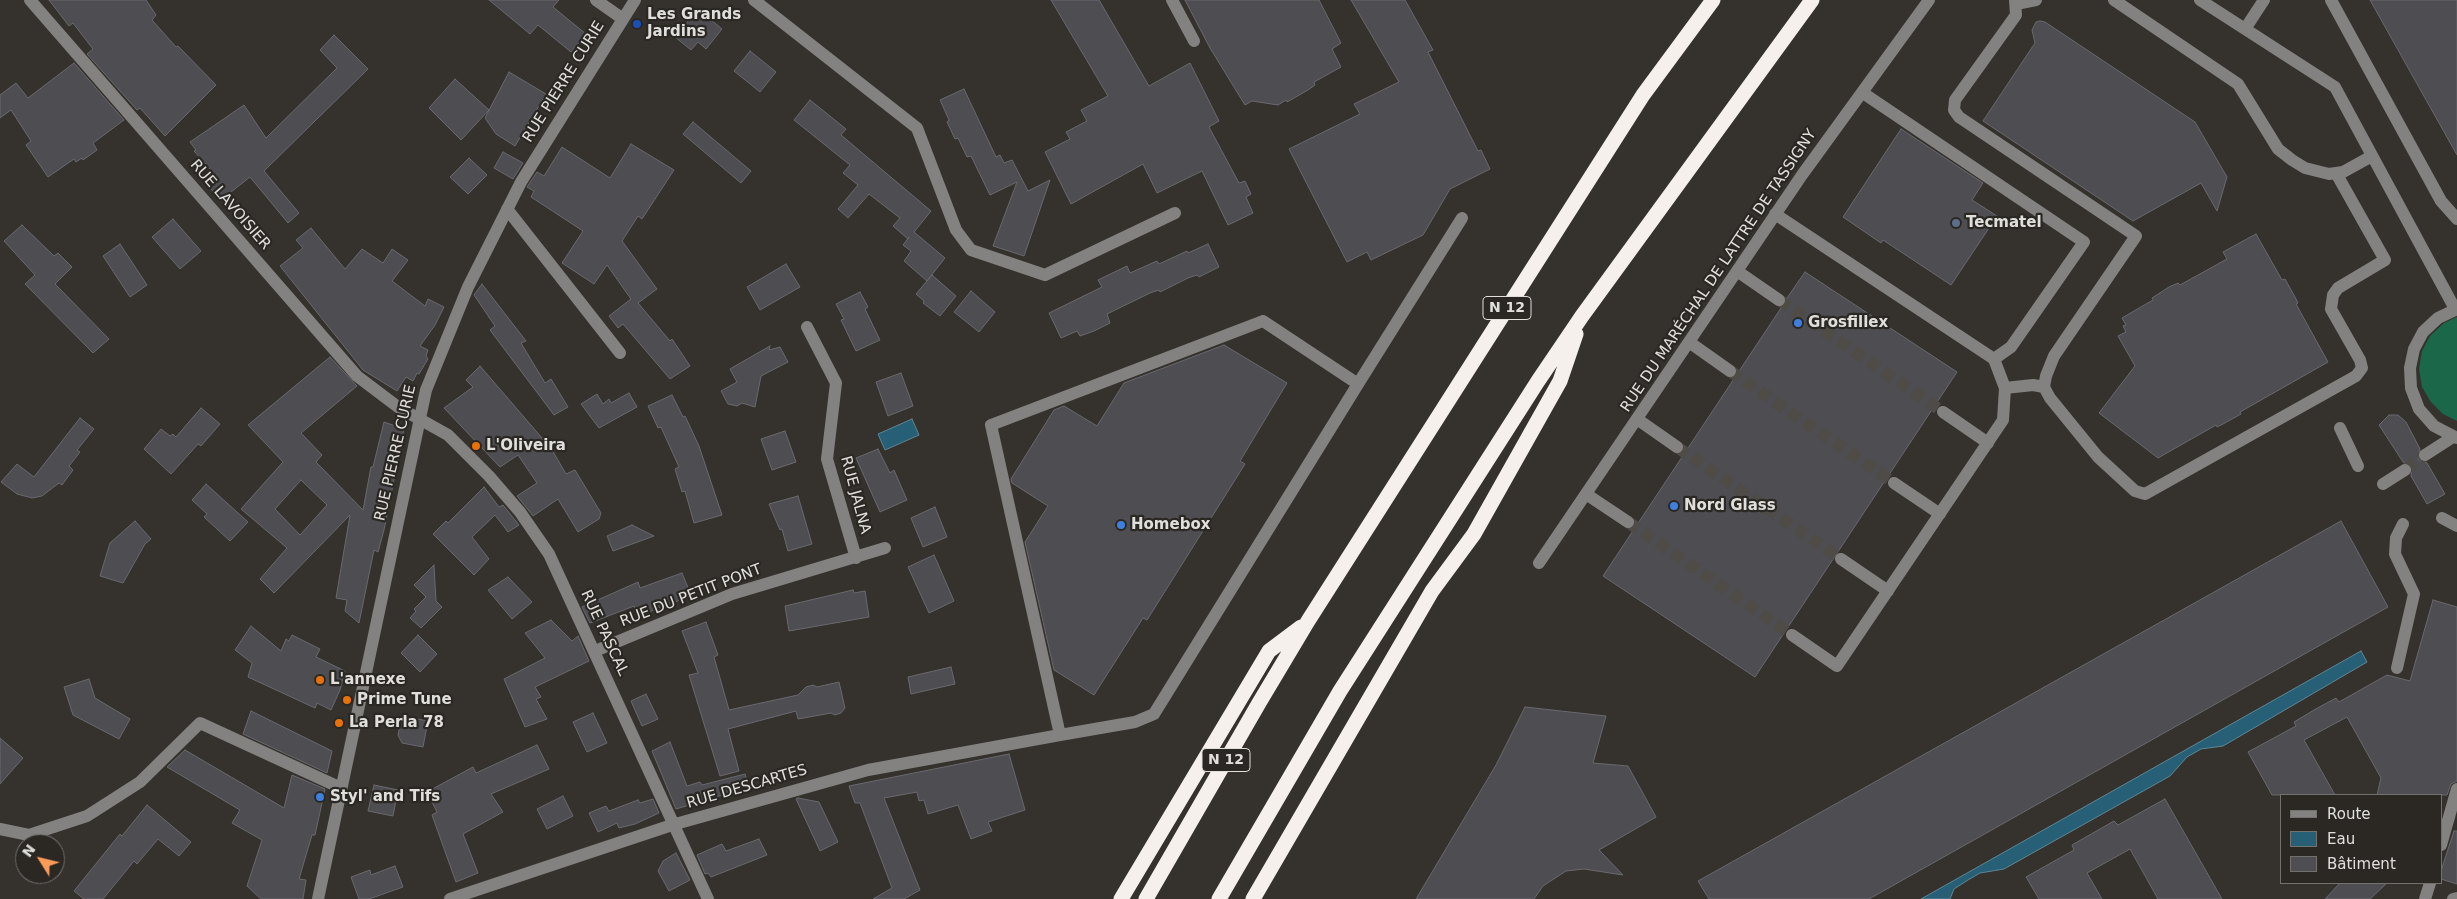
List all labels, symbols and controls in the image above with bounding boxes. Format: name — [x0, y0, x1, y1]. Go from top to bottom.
place label: Les Grands Jardins — [647, 6, 741, 41]
street label: RUE PIERRE CURIE — [519, 18, 609, 146]
marker: Les Grands Jardins — [631, 18, 643, 30]
street label: RUE DU MARÉCHAL DE LATTRE DE TASSIGNY — [1617, 126, 1821, 416]
street label: RUE LAVOISIER — [186, 156, 274, 254]
place label: Tecmatel — [1966, 214, 2042, 232]
marker: Tecmatel — [1950, 217, 1962, 229]
road number: N 12 — [1483, 296, 1531, 320]
place label: Grosfillex — [1808, 314, 1888, 332]
marker: Grosfillex — [1792, 317, 1804, 329]
street label: RUE PIERRE CURIE — [372, 383, 420, 523]
place label: L'Oliveira — [486, 437, 566, 455]
marker: L'Oliveira — [470, 440, 482, 452]
street label: RUE JALNA — [836, 454, 874, 536]
place label: Nord Glass — [1684, 497, 1776, 515]
marker: Nord Glass — [1668, 500, 1680, 512]
place label: Homebox — [1131, 516, 1210, 534]
marker: Homebox — [1115, 519, 1127, 531]
street label: RUE DU PETIT PONT — [618, 561, 764, 631]
street label: RUE PASCAL — [576, 587, 632, 679]
place label: L'annexe — [330, 671, 406, 689]
marker: L'annexe — [314, 674, 326, 686]
place label: Prime Tune — [357, 691, 452, 709]
marker: Prime Tune — [341, 694, 353, 706]
place label: La Perla 78 — [349, 714, 444, 732]
marker: La Perla 78 — [333, 717, 345, 729]
road number: N 12 — [1202, 748, 1250, 772]
street label: RUE DESCARTES — [685, 761, 809, 813]
place label: Styl' and Tifs — [330, 788, 440, 806]
marker: Styl' and Tifs — [314, 791, 326, 803]
legend — [2280, 794, 2442, 884]
text: Route — [2327, 805, 2371, 823]
text: Eau — [2327, 830, 2355, 848]
north arrow — [15, 834, 65, 884]
text: N — [19, 841, 39, 860]
text: Bâtiment — [2327, 855, 2396, 873]

